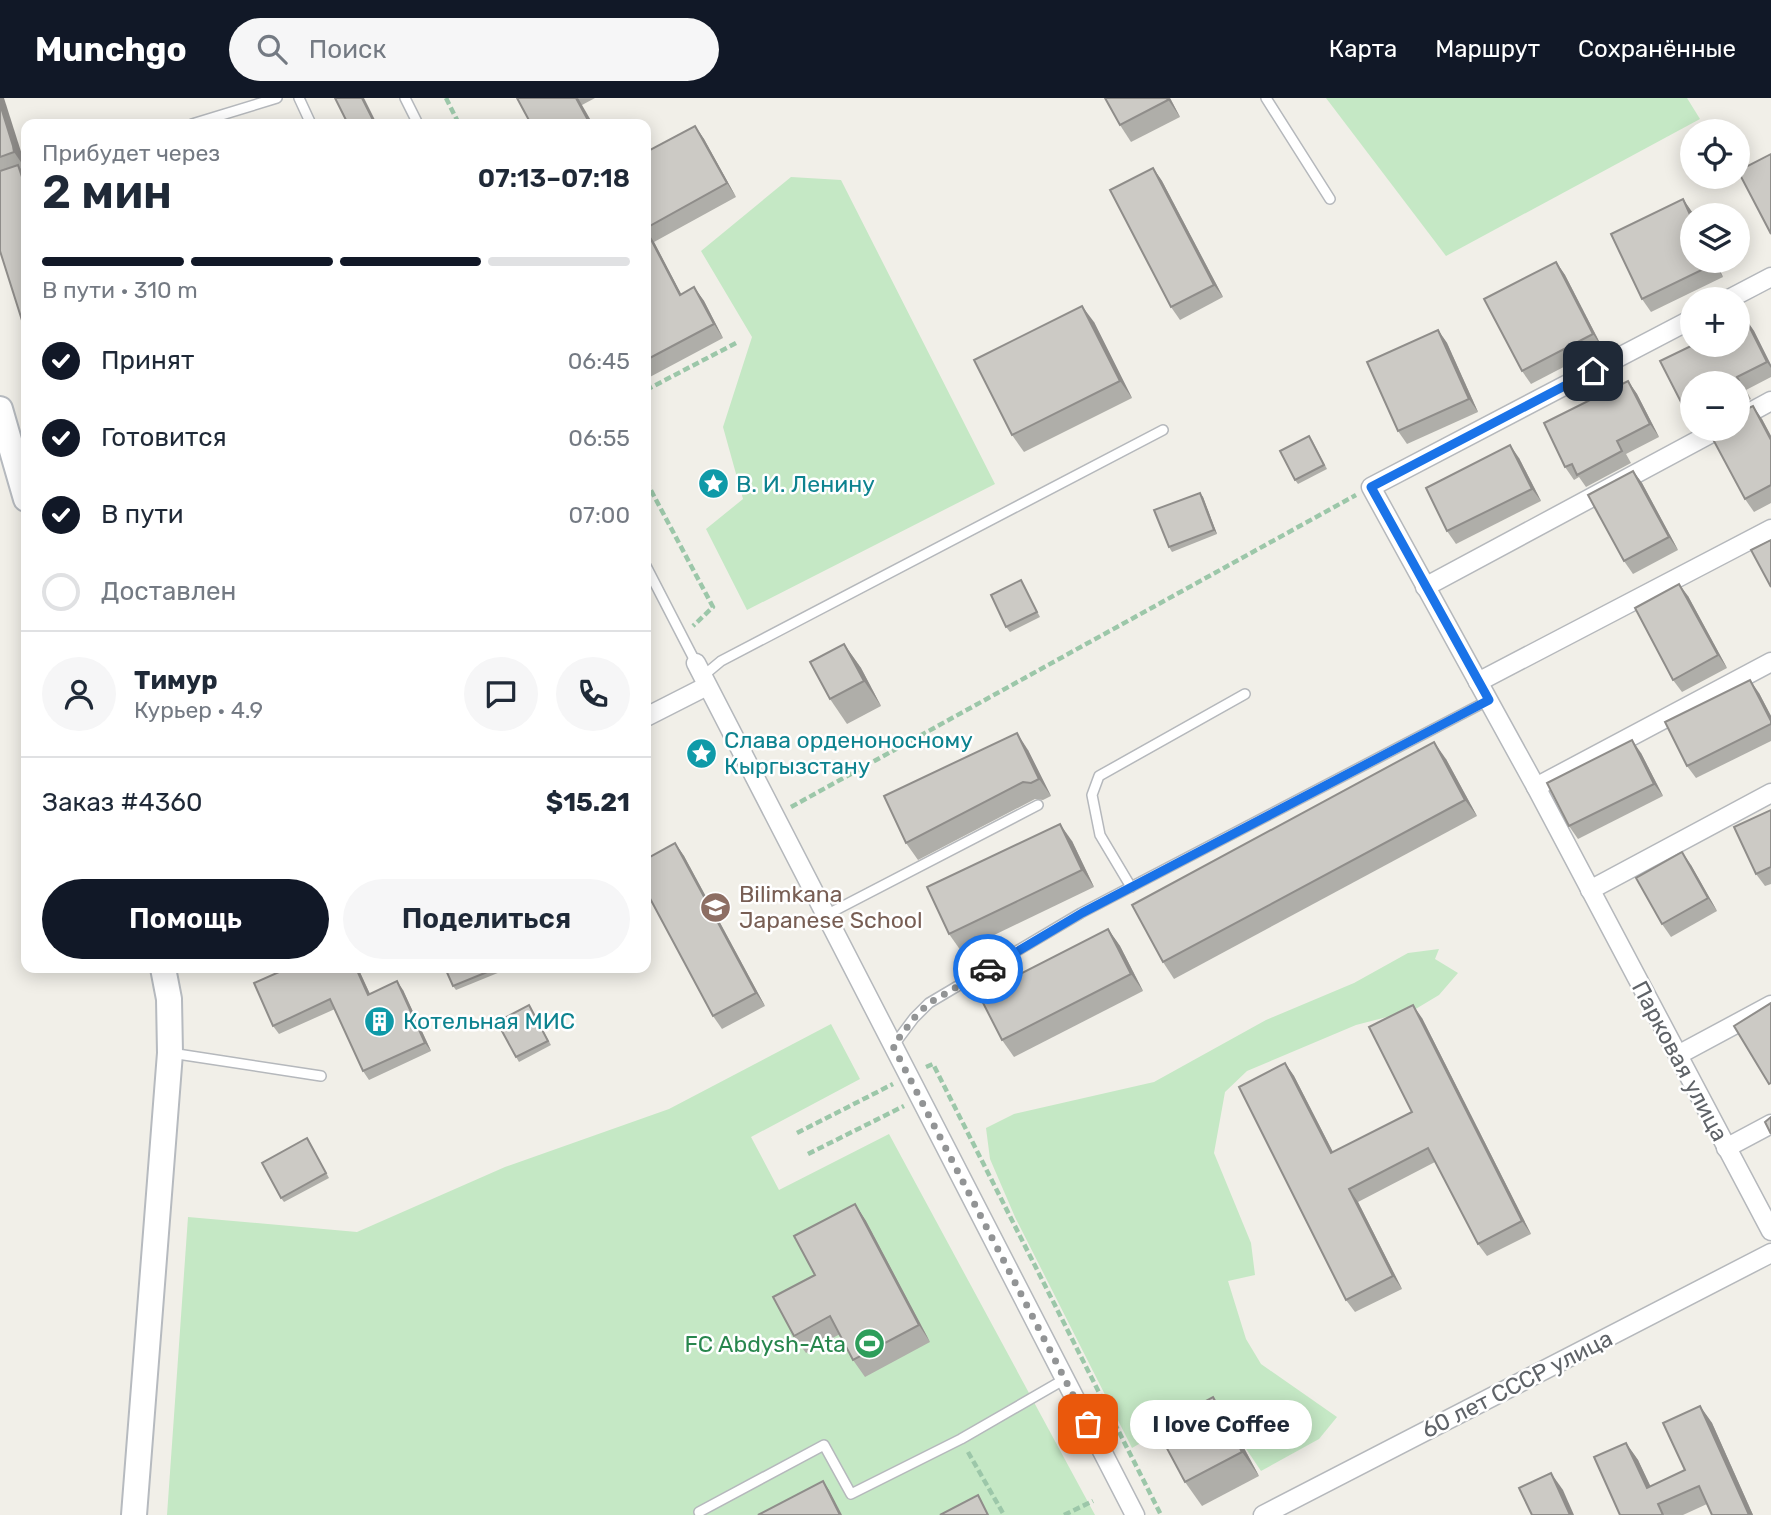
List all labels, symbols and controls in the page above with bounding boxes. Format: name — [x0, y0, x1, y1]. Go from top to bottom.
search box — [229, 18, 719, 81]
text: Munchgo — [35, 30, 187, 69]
icon: search — [253, 30, 291, 68]
text: Поиск — [309, 34, 386, 65]
text: Карта — [1329, 35, 1397, 63]
text: Маршрут — [1435, 35, 1540, 63]
text: Сохранённые — [1578, 35, 1736, 63]
map controls — [1680, 119, 1750, 441]
button: locate — [1680, 119, 1750, 189]
text: Прибудет через — [42, 139, 220, 167]
text: 07:13–07:18 — [478, 163, 630, 194]
text: 2 мин — [42, 165, 172, 220]
button: layers — [1680, 203, 1750, 273]
text: В пути · 310 m — [42, 276, 198, 304]
button: + — [1680, 287, 1750, 357]
pin — [1563, 341, 1623, 401]
icon: check — [42, 342, 80, 380]
text: Принят — [101, 345, 194, 376]
text: 06:45 — [568, 347, 630, 375]
icon: home — [1574, 352, 1612, 390]
button: − — [1680, 371, 1750, 441]
icon: check — [42, 419, 80, 457]
text: Готовится — [101, 422, 227, 453]
text: 06:55 — [568, 424, 630, 452]
place icon: В. И. Ленину — [696, 467, 730, 501]
place label: В. И. Ленину — [736, 470, 875, 498]
icon: check — [42, 496, 80, 534]
text: В пути — [101, 499, 184, 530]
text: 07:00 — [568, 501, 630, 529]
text: Доставлен — [101, 576, 236, 607]
button: person — [42, 657, 116, 731]
button: chat — [464, 657, 538, 731]
button: phone — [556, 657, 630, 731]
text: Тимур — [134, 665, 218, 696]
text: Курьер · 4.9 — [134, 696, 263, 724]
place label: Слава орденоносному Кыргызстану — [724, 726, 973, 780]
place icon: Слава орденоносному Кыргызстану — [684, 736, 718, 770]
text: Заказ #4360 — [42, 787, 203, 818]
text: $15.21 — [546, 787, 630, 818]
button: Помощь — [42, 879, 329, 959]
button: Поделиться — [343, 879, 630, 959]
place label: Bilimkana Japanese School — [739, 880, 923, 934]
school or university icon: Bilimkana Japanese School — [699, 890, 733, 924]
courier — [953, 934, 1023, 1004]
icon: car — [969, 950, 1007, 988]
street label: Парковая улица — [1626, 976, 1734, 1146]
building icon: Котельная МИС — [363, 1004, 397, 1038]
place label: Котельная МИС — [403, 1007, 575, 1035]
street label: 60 лет СССР улица — [1417, 1324, 1617, 1444]
sports icon: FC Abdysh-Ata — [852, 1327, 886, 1361]
place label: FC Abdysh-Ata — [684, 1330, 846, 1358]
pin — [1058, 1394, 1118, 1454]
callout: I love Coffee — [1130, 1400, 1312, 1448]
icon: bag — [1069, 1405, 1107, 1443]
text: I love Coffee — [1152, 1410, 1290, 1438]

